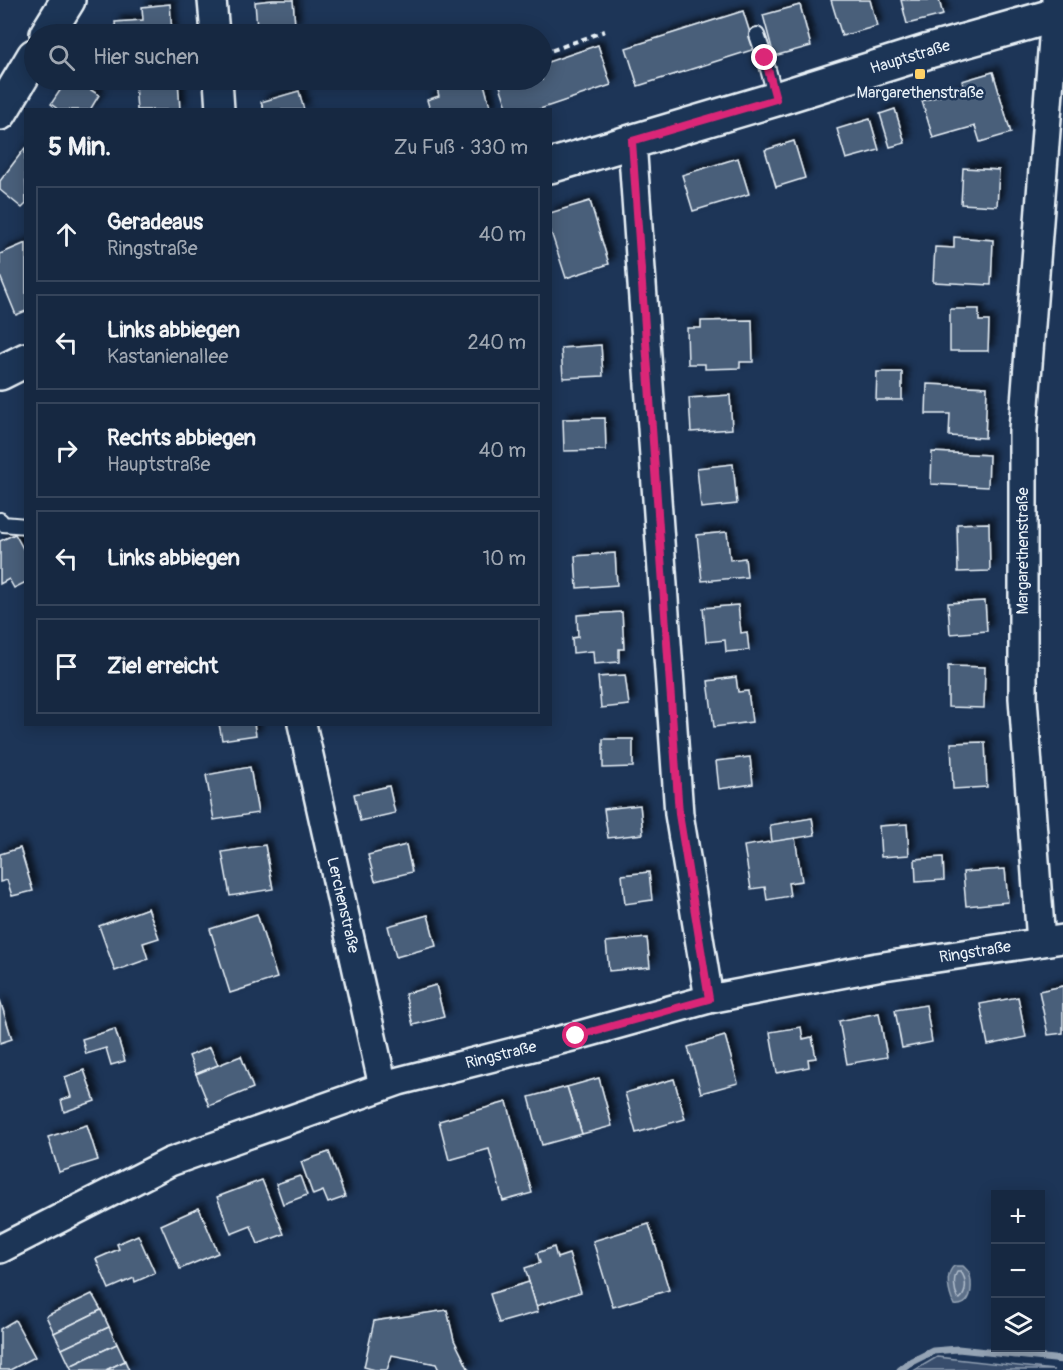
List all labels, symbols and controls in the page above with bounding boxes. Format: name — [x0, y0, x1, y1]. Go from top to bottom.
search box — [24, 24, 552, 90]
street label: Hauptstraße — [868, 35, 953, 79]
icon: search — [45, 41, 78, 74]
text: Hier suchen — [93, 43, 199, 71]
route end — [751, 44, 777, 70]
marker: Margarethenstraße — [913, 67, 927, 81]
place label: Margarethenstraße — [856, 83, 984, 103]
text: 5 Min. — [48, 131, 111, 163]
text: Zu Fuß · 330 m — [394, 135, 528, 160]
text: Geradeaus — [107, 208, 203, 236]
icon: ahead — [50, 218, 83, 251]
text: 40 m — [479, 222, 526, 247]
text: Ringstraße — [107, 236, 198, 261]
text: Links abbiegen — [107, 316, 240, 344]
icon: left — [50, 326, 83, 359]
text: 240 m — [467, 330, 526, 355]
text: Kastanienallee — [107, 344, 228, 369]
text: Rechts abbiegen — [107, 424, 256, 452]
icon: right — [50, 434, 83, 467]
text: 40 m — [479, 438, 526, 463]
text: Hauptstraße — [107, 452, 210, 477]
street label: Margarethenstraße — [1013, 487, 1033, 615]
icon: left — [50, 542, 83, 575]
text: Links abbiegen — [107, 544, 240, 572]
text: 10 m — [482, 546, 526, 571]
icon: arrive — [50, 650, 83, 683]
text: Ziel erreicht — [107, 652, 218, 680]
street label: Lerchenstraße — [322, 855, 364, 955]
street label: Ringstraße — [938, 936, 1012, 968]
route start — [562, 1022, 588, 1048]
street label: Ringstraße — [463, 1037, 539, 1073]
map controls — [991, 1190, 1045, 1352]
button: + — [991, 1190, 1045, 1244]
button: − — [991, 1244, 1045, 1298]
button: layers — [991, 1298, 1045, 1352]

